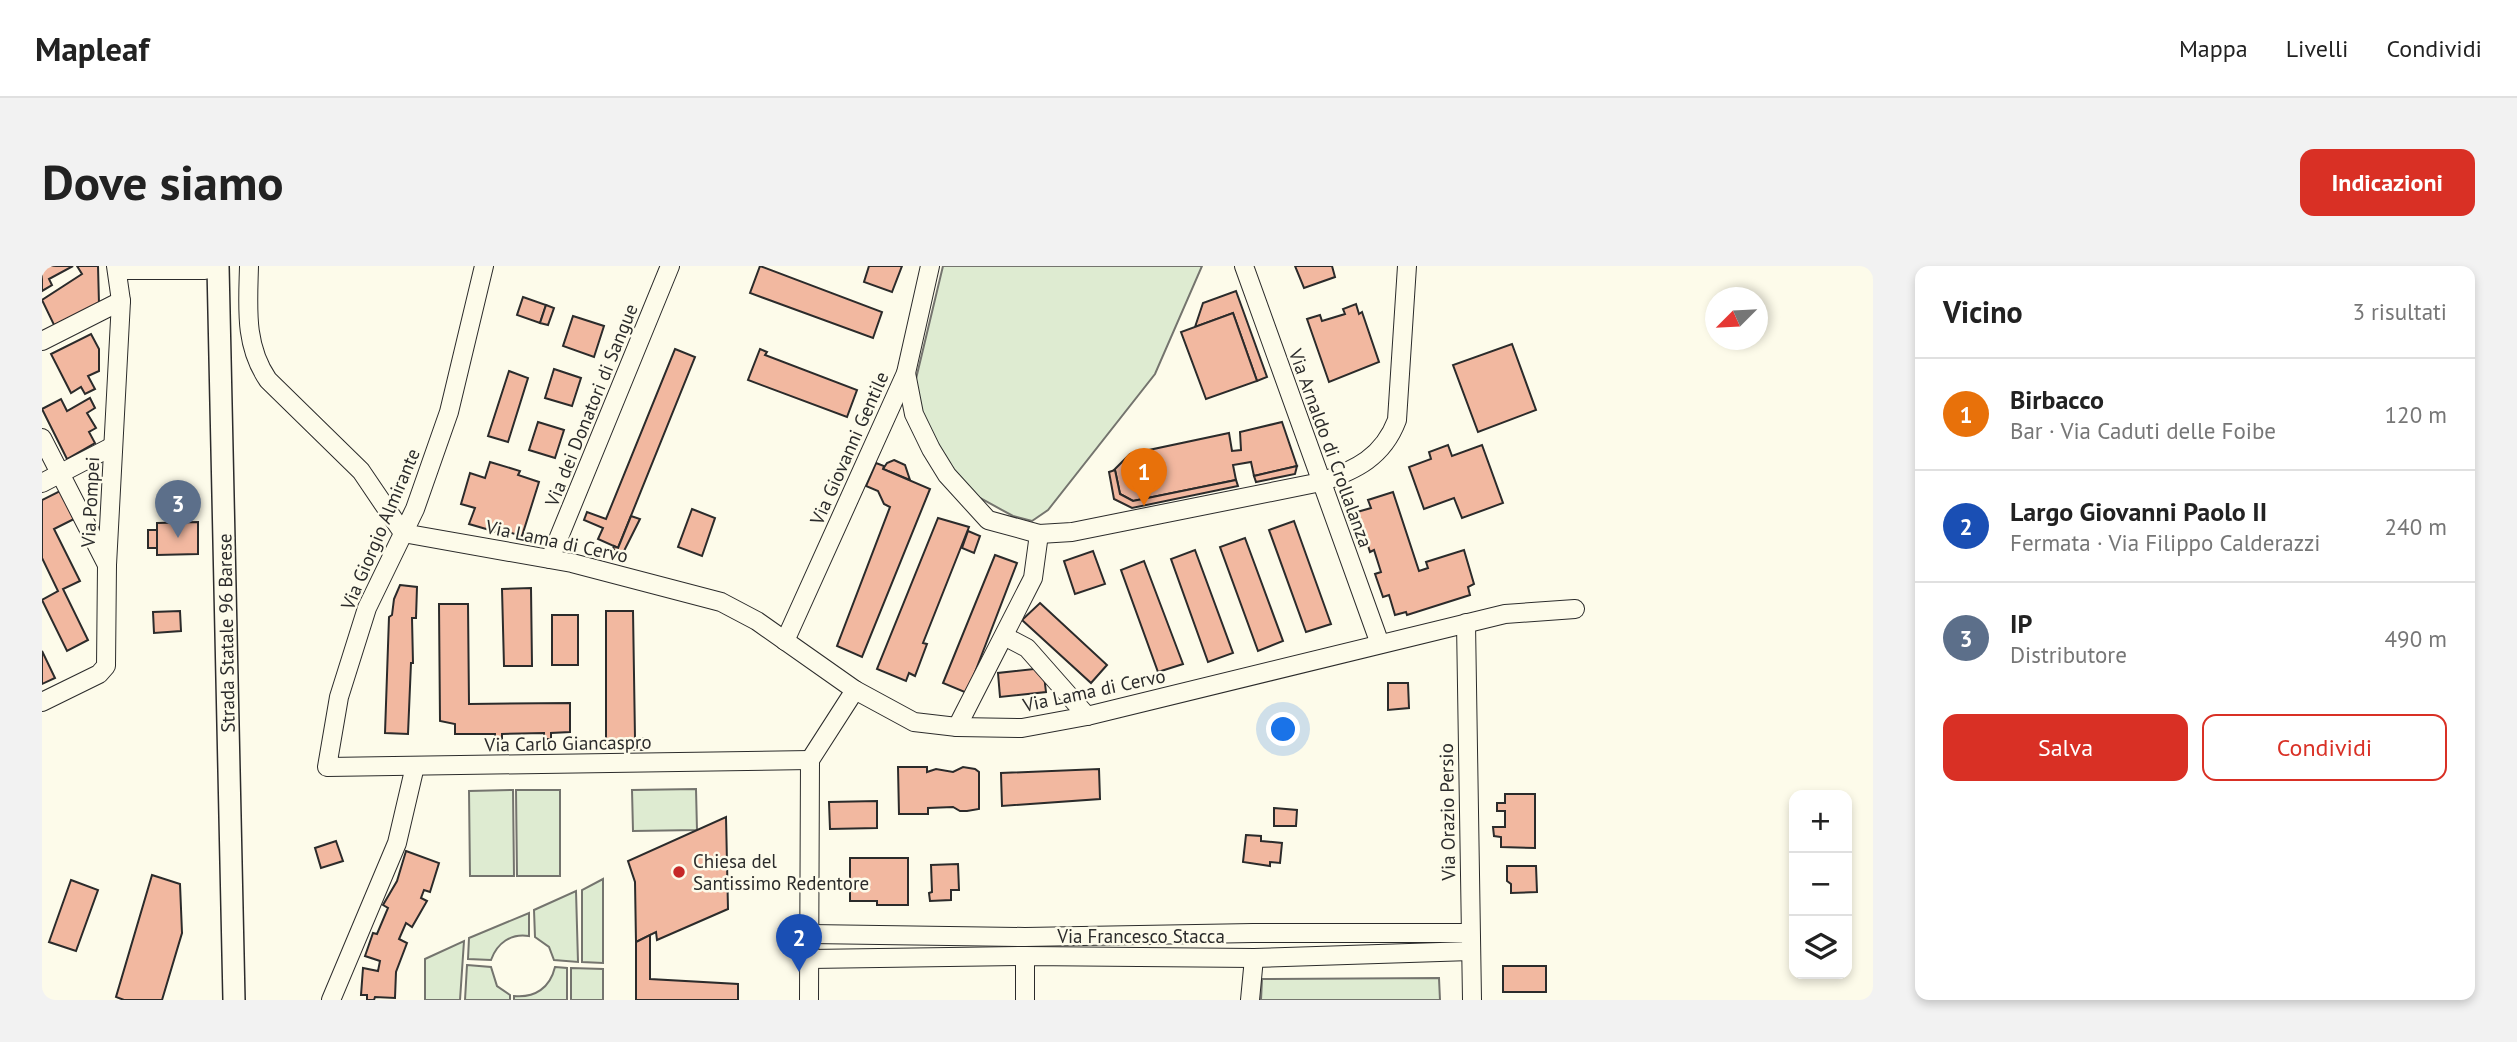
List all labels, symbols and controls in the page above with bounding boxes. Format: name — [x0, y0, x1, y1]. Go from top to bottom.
text: Mapleaf — [35, 27, 149, 70]
text: Mappa — [2179, 33, 2248, 64]
text: Livelli — [2286, 33, 2348, 64]
text: Condividi — [2386, 33, 2482, 64]
button: Indicazioni — [2300, 149, 2475, 216]
text: Dove siamo — [42, 150, 284, 214]
north arrow — [1705, 287, 1768, 350]
text: Vicino — [1943, 292, 2023, 331]
text: 3 risultati — [2352, 297, 2447, 326]
street label: Via dei Donatori di Sangue — [539, 300, 643, 511]
street label: Via Arnaldo di Crollalanza — [1284, 344, 1378, 551]
street label: Via Giovanni Gentile — [804, 368, 894, 529]
text: Birbacco — [2010, 383, 2104, 416]
text: 1 — [1959, 400, 1973, 429]
text: 120 m — [2385, 400, 2447, 429]
text: Bar · Via Caduti delle Foibe — [2010, 416, 2276, 445]
street label: Via Giorgio Almirante — [335, 445, 425, 614]
pin: 1 — [1121, 448, 1167, 506]
street label: Via Pompei — [76, 456, 104, 549]
pin: 3 — [155, 480, 201, 538]
text: Largo Giovanni Paolo II — [2010, 495, 2267, 528]
text: 2 — [1959, 512, 1973, 541]
text: 240 m — [2385, 512, 2447, 541]
street label: Via Lama di Cervo — [483, 514, 630, 568]
text: Fermata · Via Filippo Calderazzi — [2010, 528, 2320, 557]
street label: Strada Statale 96 Barese — [212, 533, 240, 733]
text: IP — [2010, 607, 2032, 640]
text: 3 — [1959, 624, 1973, 653]
text: 490 m — [2385, 624, 2447, 653]
text: Distributore — [2010, 640, 2127, 669]
street label: Via Lama di Cervo — [1020, 663, 1167, 717]
your location — [1266, 712, 1300, 746]
button: Salva — [1943, 714, 2188, 781]
button: Condividi — [2202, 714, 2447, 781]
street label: Via Carlo Giancaspro — [483, 730, 652, 756]
street label: Via Orazio Persio — [1434, 743, 1460, 882]
map controls — [1789, 790, 1852, 979]
button: + — [1789, 790, 1852, 853]
place label: Chiesa del Santissimo Redentore — [693, 849, 869, 895]
button: − — [1789, 853, 1852, 916]
marker: Chiesa del Santissimo Redentore — [671, 864, 687, 880]
pin: 2 — [776, 914, 822, 972]
button: layers — [1789, 916, 1852, 979]
street label: Via Francesco Stacca — [1056, 924, 1225, 948]

